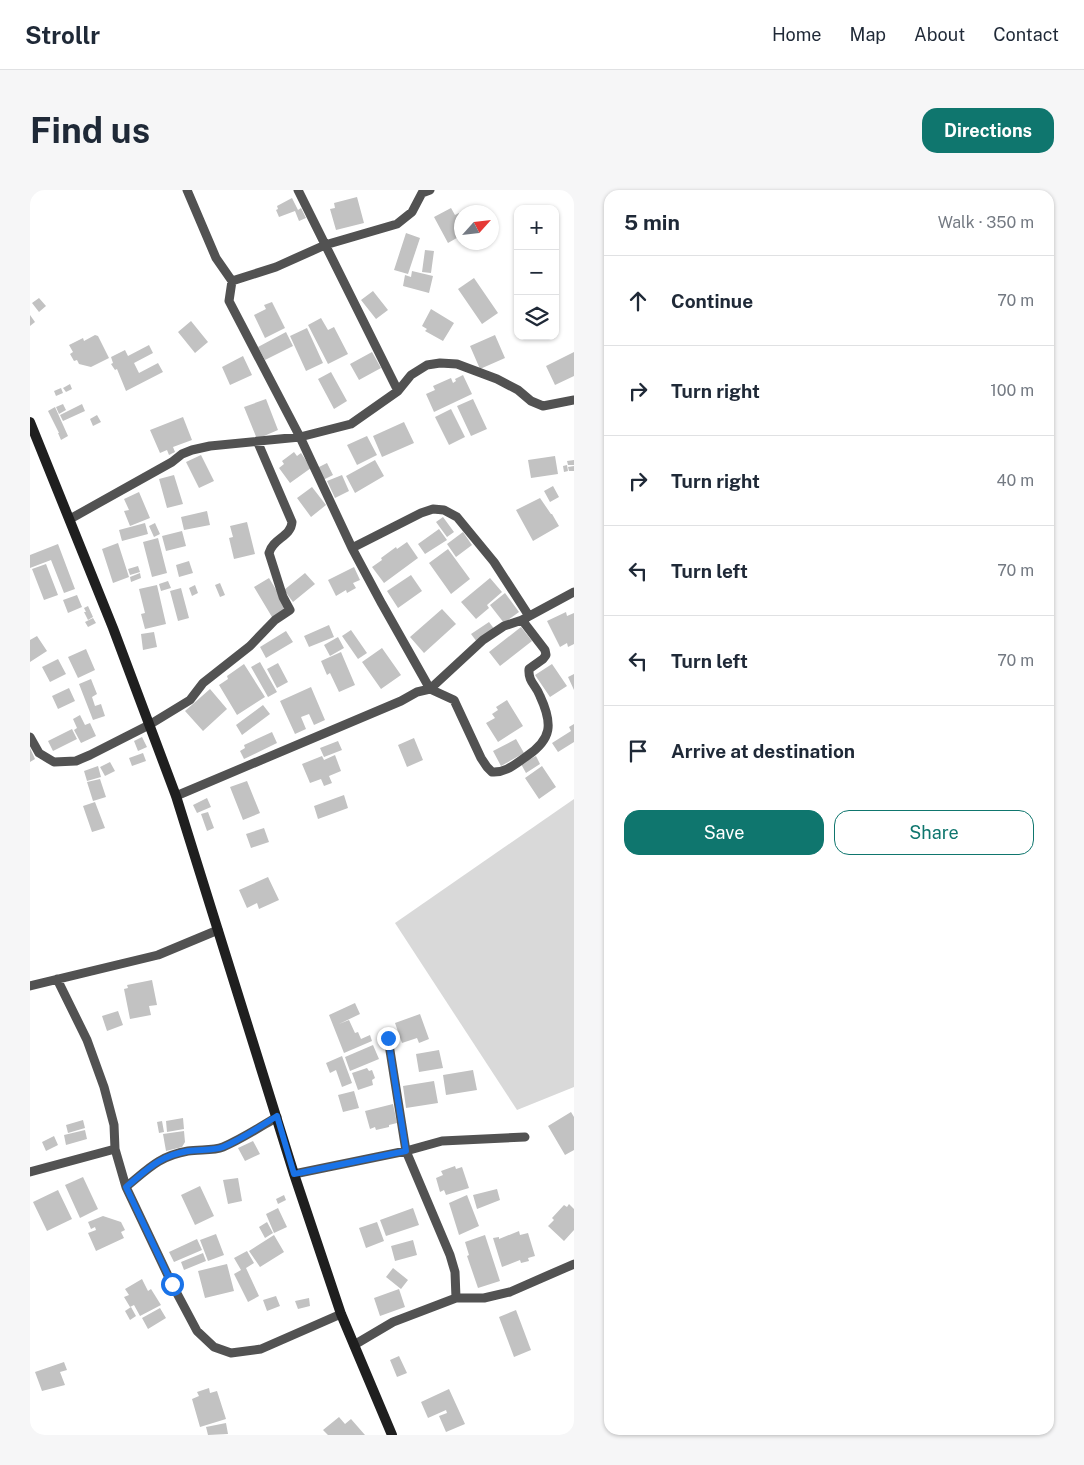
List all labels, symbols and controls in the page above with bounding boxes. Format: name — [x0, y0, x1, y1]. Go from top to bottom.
text: Strollr — [25, 21, 100, 49]
text: Home — [772, 24, 822, 45]
text: Map — [850, 24, 886, 45]
text: About — [914, 24, 965, 45]
text: Contact — [993, 24, 1059, 45]
button: Directions — [922, 108, 1054, 153]
text: Find us — [30, 110, 150, 151]
north arrow — [454, 205, 499, 250]
map controls — [514, 205, 559, 340]
button: + — [514, 205, 559, 250]
text: 5 min — [624, 210, 680, 235]
text: Walk · 350 m — [938, 213, 1034, 232]
button: − — [514, 250, 559, 295]
icon: ahead — [624, 287, 652, 315]
text: Continue — [671, 290, 753, 312]
text: 70 m — [997, 291, 1034, 310]
button: layers — [514, 295, 559, 340]
icon: right — [624, 377, 652, 405]
text: Turn right — [671, 380, 760, 402]
text: 100 m — [990, 381, 1034, 400]
icon: right — [624, 467, 652, 495]
text: Turn right — [671, 470, 760, 492]
text: 40 m — [996, 471, 1034, 490]
icon: left — [624, 557, 652, 585]
text: Turn left — [671, 560, 748, 582]
text: 70 m — [997, 561, 1034, 580]
icon: left — [624, 647, 652, 675]
text: Turn left — [671, 650, 748, 672]
text: 70 m — [997, 651, 1034, 670]
icon: arrive — [624, 737, 652, 765]
text: Arrive at destination — [671, 740, 855, 762]
button: Save — [624, 810, 824, 855]
button: Share — [834, 810, 1034, 855]
route end — [377, 1027, 400, 1050]
route start — [161, 1273, 184, 1296]

